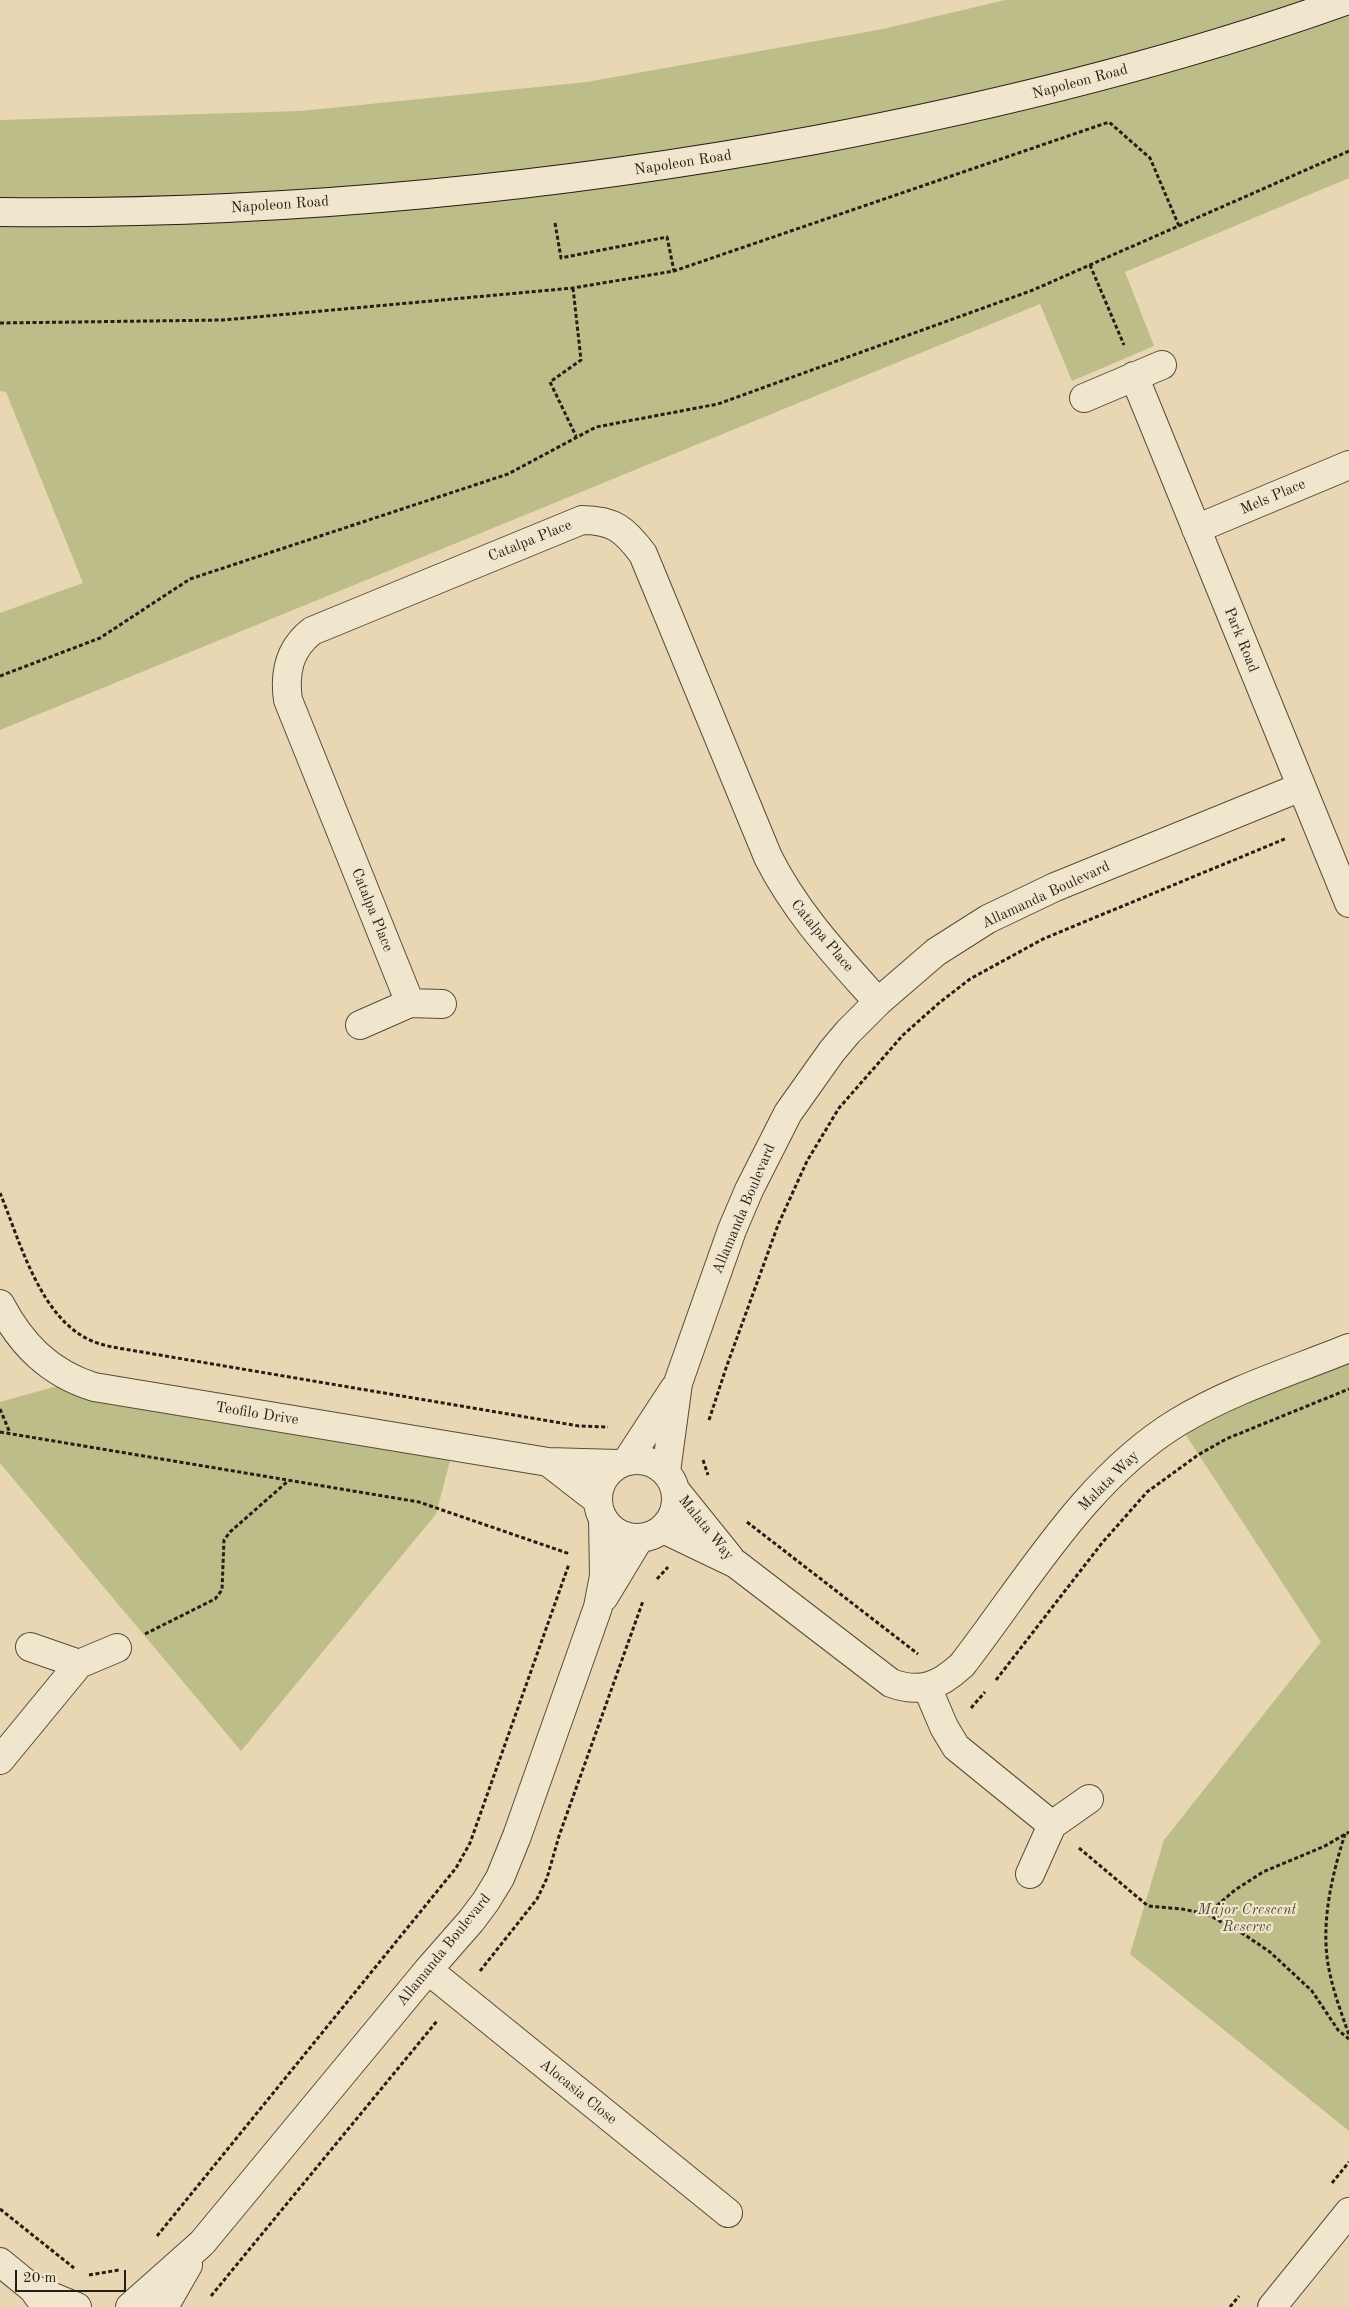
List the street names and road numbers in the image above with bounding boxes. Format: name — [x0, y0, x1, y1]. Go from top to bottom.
street label: Napoleon Road — [1030, 61, 1130, 103]
street label: Napoleon Road — [633, 146, 733, 180]
street label: Napoleon Road — [230, 193, 330, 217]
street label: Mels Place — [1238, 475, 1308, 519]
street label: Catalpa Place — [486, 516, 574, 566]
street label: Park Road — [1220, 605, 1262, 675]
street label: Allamanda Boulevard — [979, 857, 1113, 933]
street label: Catalpa Place — [347, 866, 397, 954]
street label: Catalpa Place — [787, 896, 857, 976]
street label: Allamanda Boulevard — [708, 1141, 780, 1277]
street label: Teofilo Drive — [214, 1399, 300, 1429]
street label: Malata Way — [1075, 1447, 1143, 1515]
street label: Malata Way — [674, 1492, 738, 1564]
street label: Allamanda Boulevard — [393, 1890, 495, 2010]
street label: Alocasia Close — [536, 2055, 620, 2129]

